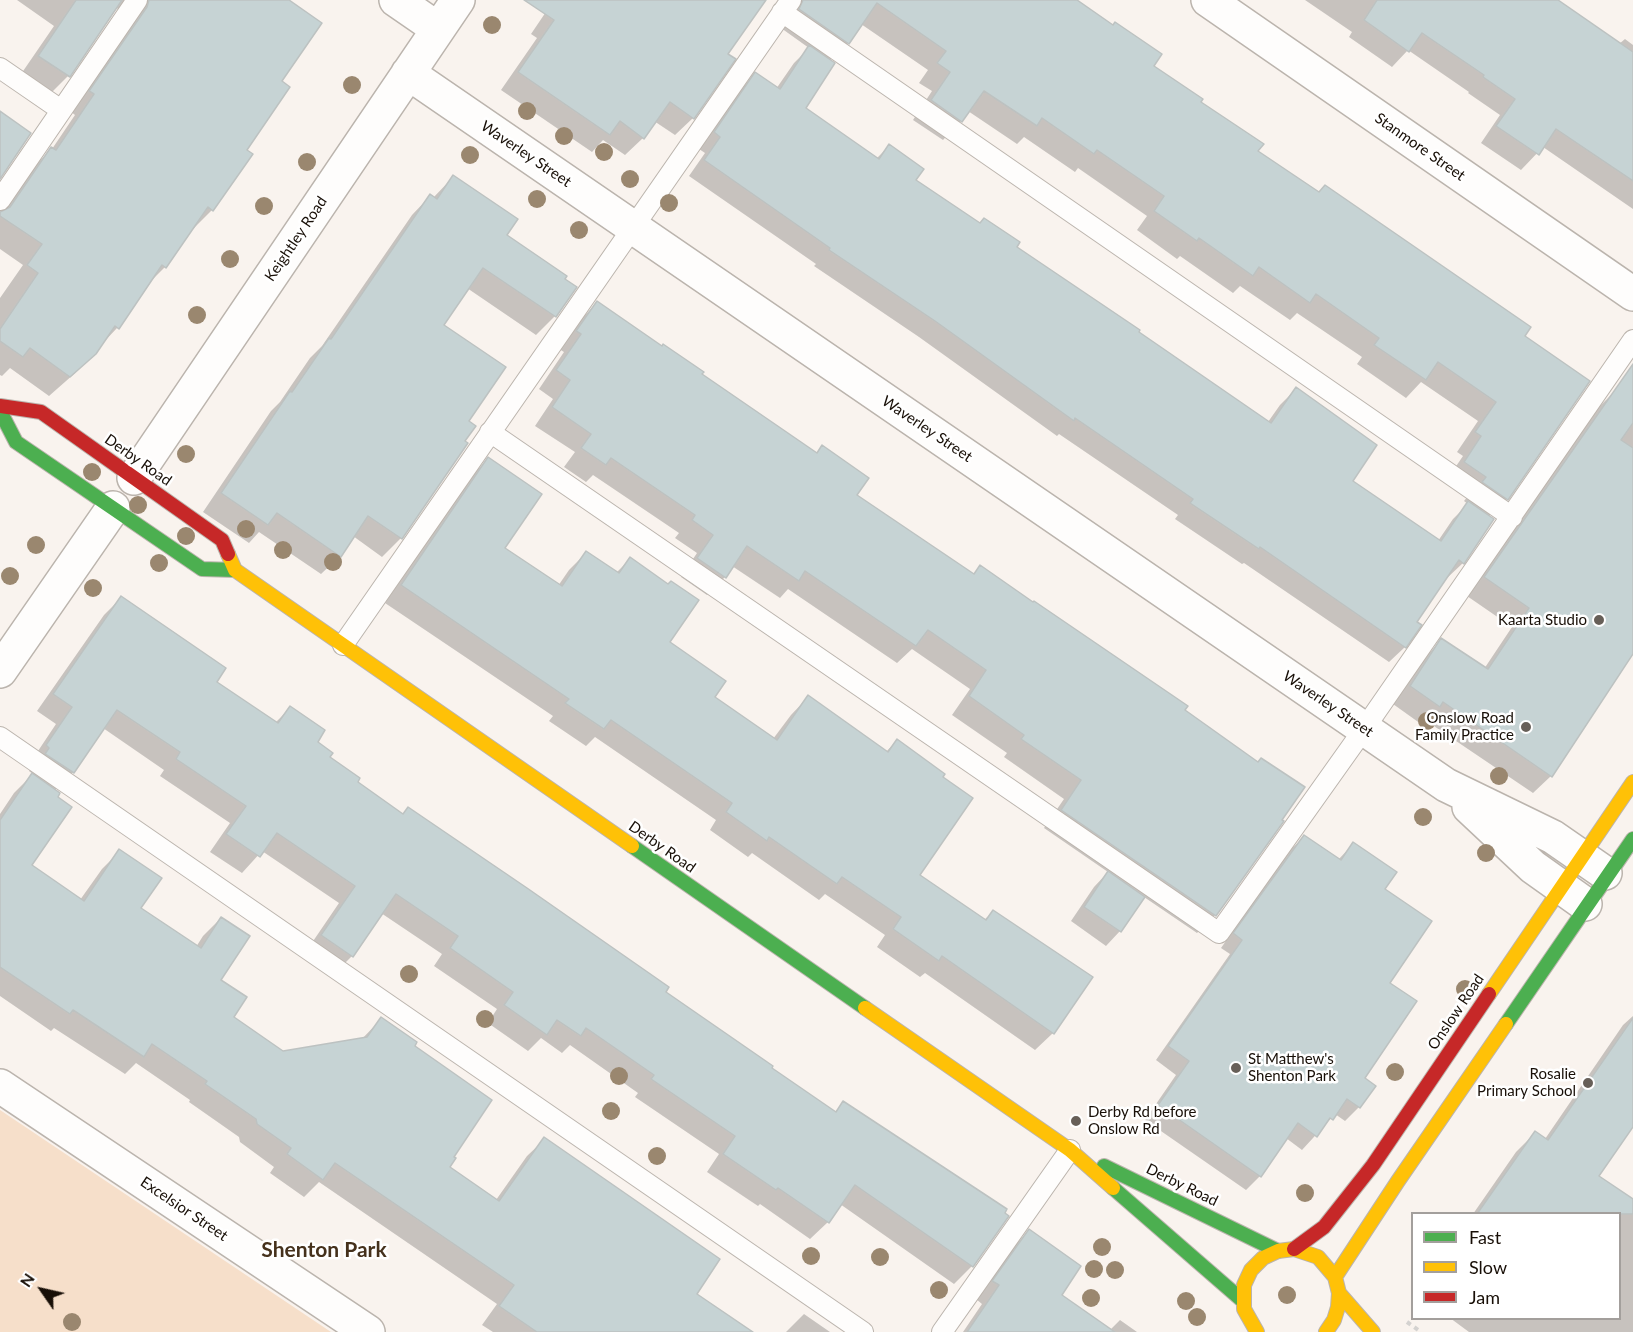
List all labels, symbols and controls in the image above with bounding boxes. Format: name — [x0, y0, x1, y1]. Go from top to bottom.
street label: Stanmore Street — [1371, 109, 1469, 185]
street label: Waverley Street — [477, 117, 575, 191]
street label: Keightley Road — [261, 193, 331, 285]
street label: Waverley Street — [878, 392, 976, 466]
street label: Derby Road — [101, 430, 175, 490]
place label: Kaarta Studio — [1498, 611, 1587, 629]
marker: Kaarta Studio — [1592, 613, 1606, 627]
street label: Waverley Street — [1279, 667, 1377, 741]
place label: Onslow Road Family Practice — [1415, 709, 1514, 744]
marker: Onslow Road Family Practice — [1519, 720, 1533, 734]
street label: Derby Road — [625, 817, 699, 877]
street label: Onslow Road — [1424, 971, 1488, 1053]
place label: St Matthew's Shenton Park — [1248, 1050, 1336, 1085]
marker: St Matthew's Shenton Park — [1229, 1061, 1243, 1075]
place label: Rosalie Primary School — [1477, 1065, 1576, 1100]
marker: Rosalie Primary School — [1581, 1076, 1595, 1090]
place label: Derby Rd before Onslow Rd — [1088, 1103, 1197, 1138]
marker: Derby Rd before Onslow Rd — [1069, 1114, 1083, 1128]
street label: Derby Road — [1143, 1160, 1221, 1210]
street label: Excelsior Street — [137, 1173, 231, 1245]
legend — [1411, 1212, 1621, 1320]
text: Fast — [1469, 1226, 1501, 1248]
district label: Shenton Park — [261, 1237, 387, 1263]
text: Slow — [1469, 1256, 1507, 1278]
north arrow — [12, 1260, 72, 1320]
text: N — [15, 1269, 38, 1290]
text: Jam — [1469, 1286, 1500, 1308]

